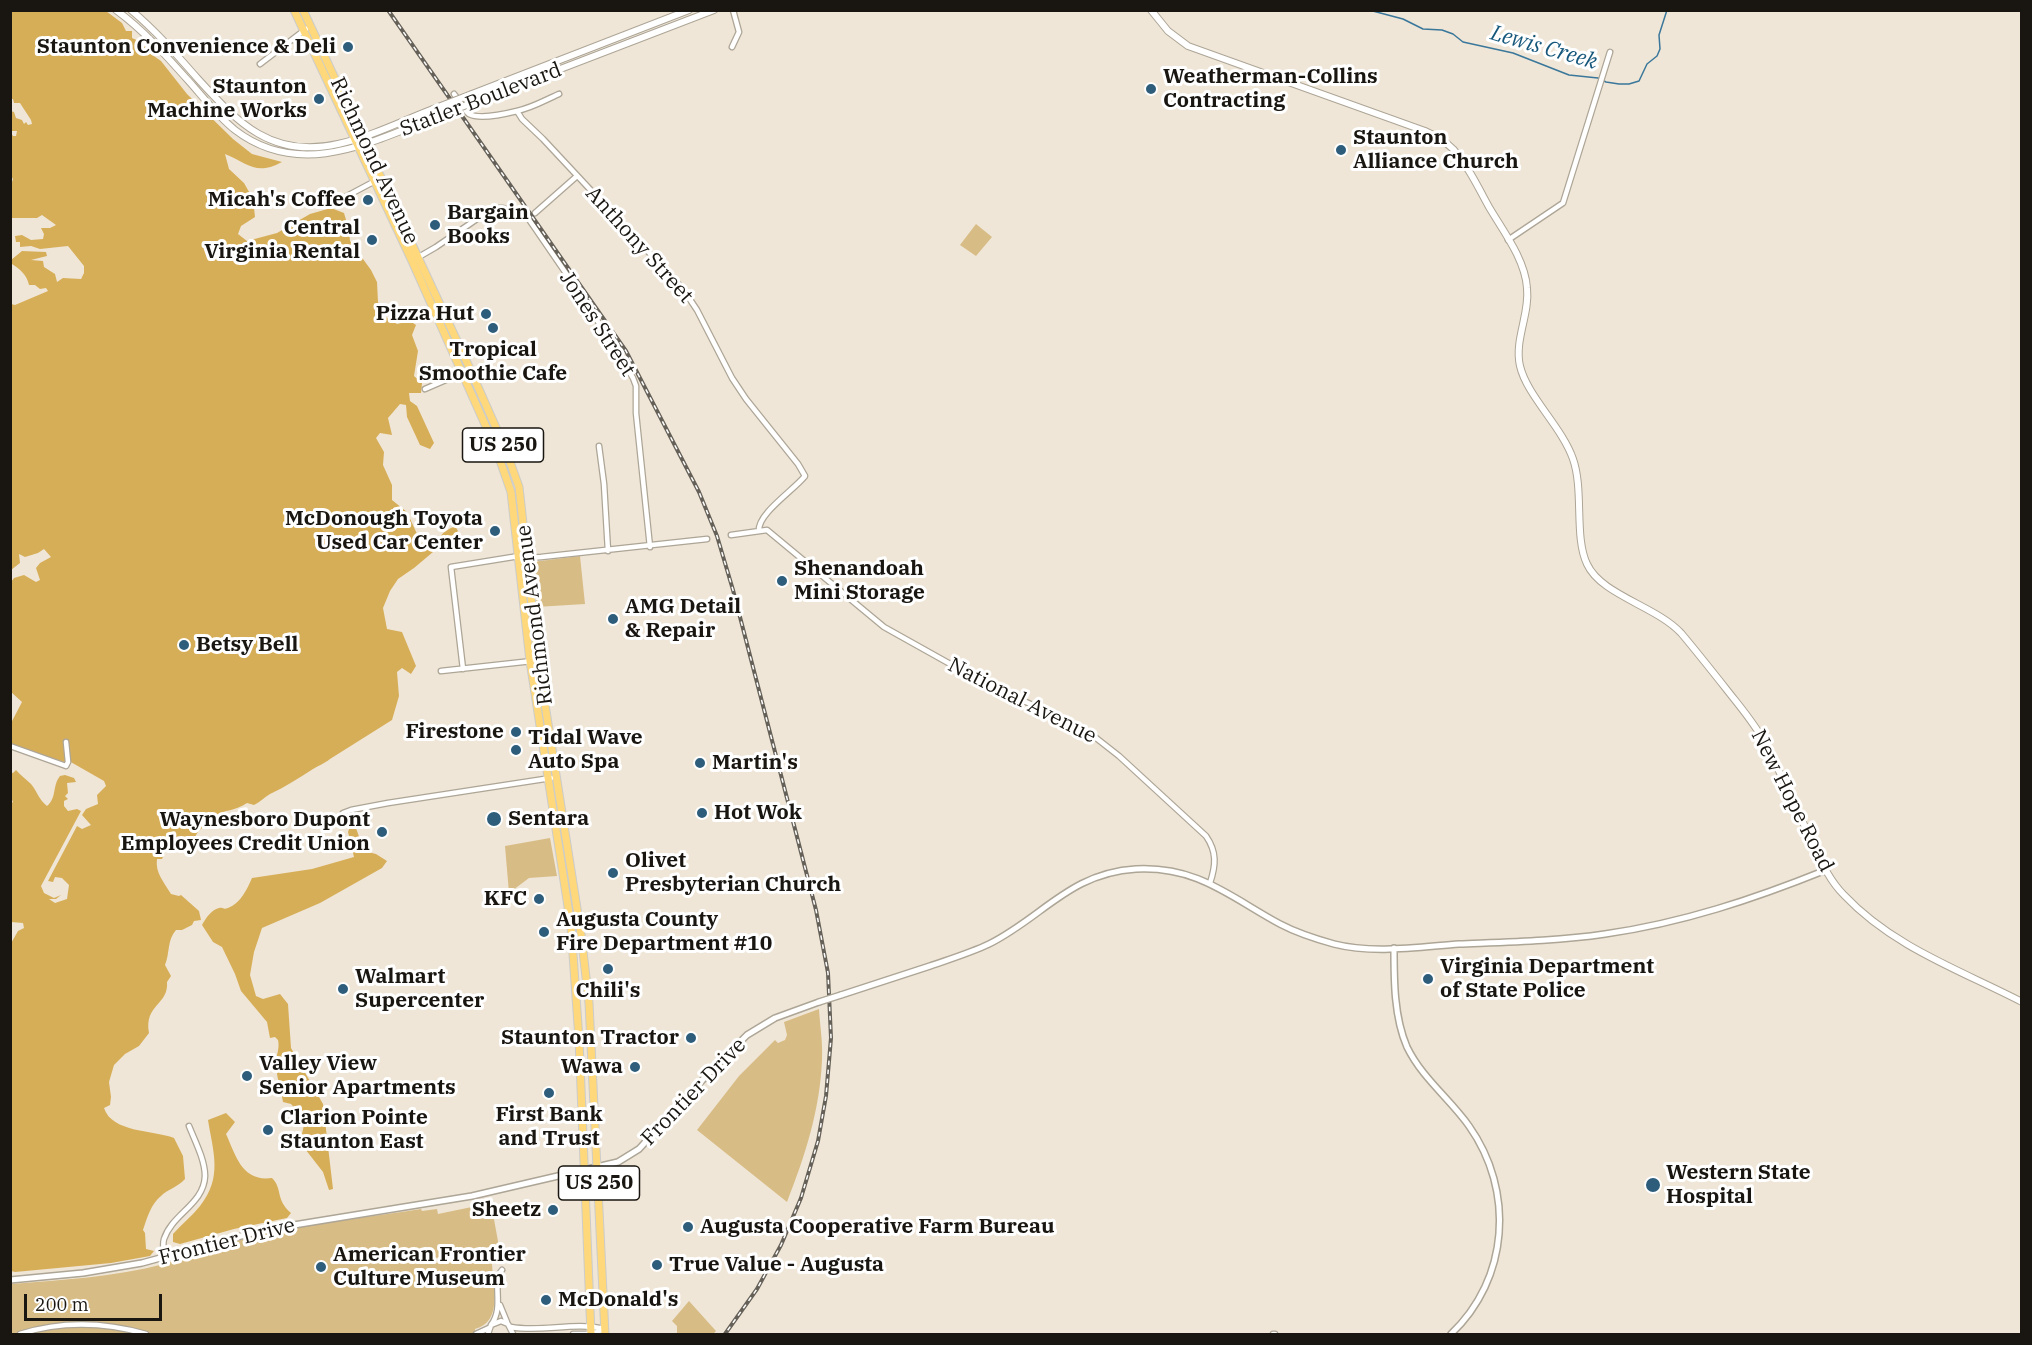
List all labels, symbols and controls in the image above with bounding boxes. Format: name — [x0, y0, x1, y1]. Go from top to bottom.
water label: Lewis Creek — [1488, 20, 1600, 76]
place label: Staunton Convenience & Deli — [37, 34, 336, 60]
marker: Staunton Convenience & Deli — [341, 40, 355, 54]
street label: Statler Boulevard — [397, 58, 565, 142]
place label: Weatherman-Collins Contracting — [1163, 64, 1378, 114]
street label: Richmond Avenue — [324, 73, 424, 249]
place label: Staunton Machine Works — [147, 74, 307, 124]
marker: Weatherman-Collins Contracting — [1144, 82, 1158, 96]
marker: Staunton Machine Works — [312, 92, 326, 106]
place label: Staunton Alliance Church — [1353, 125, 1519, 175]
marker: Staunton Alliance Church — [1334, 143, 1348, 157]
street label: Anthony Street — [580, 181, 698, 309]
place label: Micah's Coffee — [208, 187, 356, 213]
marker: Micah's Coffee — [361, 193, 375, 207]
place label: Bargain Books — [447, 200, 529, 250]
place label: Central Virginia Rental — [204, 215, 360, 265]
marker: Bargain Books — [428, 218, 442, 232]
marker: Central Virginia Rental — [365, 233, 379, 247]
street label: Jones Street — [554, 267, 640, 381]
place label: Pizza Hut — [376, 301, 474, 327]
marker: Pizza Hut — [479, 307, 493, 321]
marker: Tropical Smoothie Cafe — [486, 321, 500, 335]
place label: Tropical Smoothie Cafe — [419, 337, 567, 387]
road number: US 250 — [462, 428, 544, 462]
place label: McDonough Toyota Used Car Center — [285, 506, 483, 556]
street label: Richmond Avenue — [511, 523, 559, 707]
marker: McDonough Toyota Used Car Center — [488, 524, 502, 538]
place label: Shenandoah Mini Storage — [794, 556, 925, 606]
marker: Shenandoah Mini Storage — [775, 574, 789, 588]
place label: AMG Detail & Repair — [625, 594, 741, 644]
marker: AMG Detail & Repair — [606, 612, 620, 626]
place label: Betsy Bell — [196, 632, 298, 658]
marker: Betsy Bell — [177, 638, 191, 652]
street label: National Avenue — [944, 653, 1100, 749]
place label: Firestone — [405, 719, 504, 745]
marker: Firestone — [509, 725, 523, 739]
place label: Tidal Wave Auto Spa — [528, 725, 643, 775]
street label: New Hope Road — [1745, 726, 1839, 876]
marker: Tidal Wave Auto Spa — [509, 743, 523, 757]
place label: Martin's — [712, 750, 798, 776]
marker: Martin's — [693, 756, 707, 770]
place label: Hot Wok — [714, 800, 802, 826]
place label: Sentara — [508, 806, 589, 832]
marker: Hot Wok — [695, 806, 709, 820]
place label: Waynesboro Dupont Employees Credit Union — [121, 807, 370, 857]
marker: Sentara — [485, 810, 503, 828]
marker: Waynesboro Dupont Employees Credit Union — [375, 825, 389, 839]
place label: Olivet Presbyterian Church — [625, 848, 841, 898]
marker: Olivet Presbyterian Church — [606, 866, 620, 880]
place label: KFC — [484, 886, 527, 912]
marker: KFC — [532, 892, 546, 906]
place label: Augusta County Fire Department #10 — [556, 907, 772, 957]
marker: Augusta County Fire Department #10 — [537, 925, 551, 939]
place label: Virginia Department of State Police — [1440, 954, 1654, 1004]
marker: Chili's — [601, 962, 615, 976]
place label: Walmart Supercenter — [355, 964, 484, 1014]
marker: Virginia Department of State Police — [1421, 972, 1435, 986]
place label: Chili's — [576, 978, 640, 1004]
marker: Walmart Supercenter — [336, 982, 350, 996]
place label: Staunton Tractor — [501, 1025, 679, 1051]
marker: Staunton Tractor — [684, 1031, 698, 1045]
street label: Frontier Drive — [636, 1033, 752, 1151]
place label: Valley View Senior Apartments — [259, 1051, 456, 1101]
place label: Wawa — [561, 1054, 623, 1080]
marker: Wawa — [628, 1060, 642, 1074]
marker: Valley View Senior Apartments — [240, 1069, 254, 1083]
marker: First Bank and Trust — [542, 1086, 556, 1100]
place label: First Bank and Trust — [495, 1102, 603, 1152]
place label: Clarion Pointe Staunton East — [280, 1105, 428, 1155]
marker: Clarion Pointe Staunton East — [261, 1123, 275, 1137]
place label: Western State Hospital — [1666, 1160, 1811, 1210]
road number: US 250 — [558, 1166, 640, 1200]
marker: Western State Hospital — [1644, 1176, 1662, 1194]
place label: Sheetz — [472, 1197, 541, 1223]
marker: Sheetz — [546, 1203, 560, 1217]
street label: Frontier Drive — [156, 1213, 298, 1271]
place label: Augusta Cooperative Farm Bureau — [700, 1214, 1055, 1240]
marker: Augusta Cooperative Farm Bureau — [681, 1220, 695, 1234]
place label: American Frontier Culture Museum — [333, 1242, 526, 1292]
place label: True Value - Augusta — [669, 1252, 884, 1278]
marker: True Value - Augusta — [650, 1258, 664, 1272]
marker: American Frontier Culture Museum — [314, 1260, 328, 1274]
scale bar — [27, 1282, 165, 1320]
place label: McDonald's — [558, 1287, 678, 1313]
text: 200 m — [35, 1293, 89, 1316]
marker: McDonald's — [539, 1293, 553, 1307]

